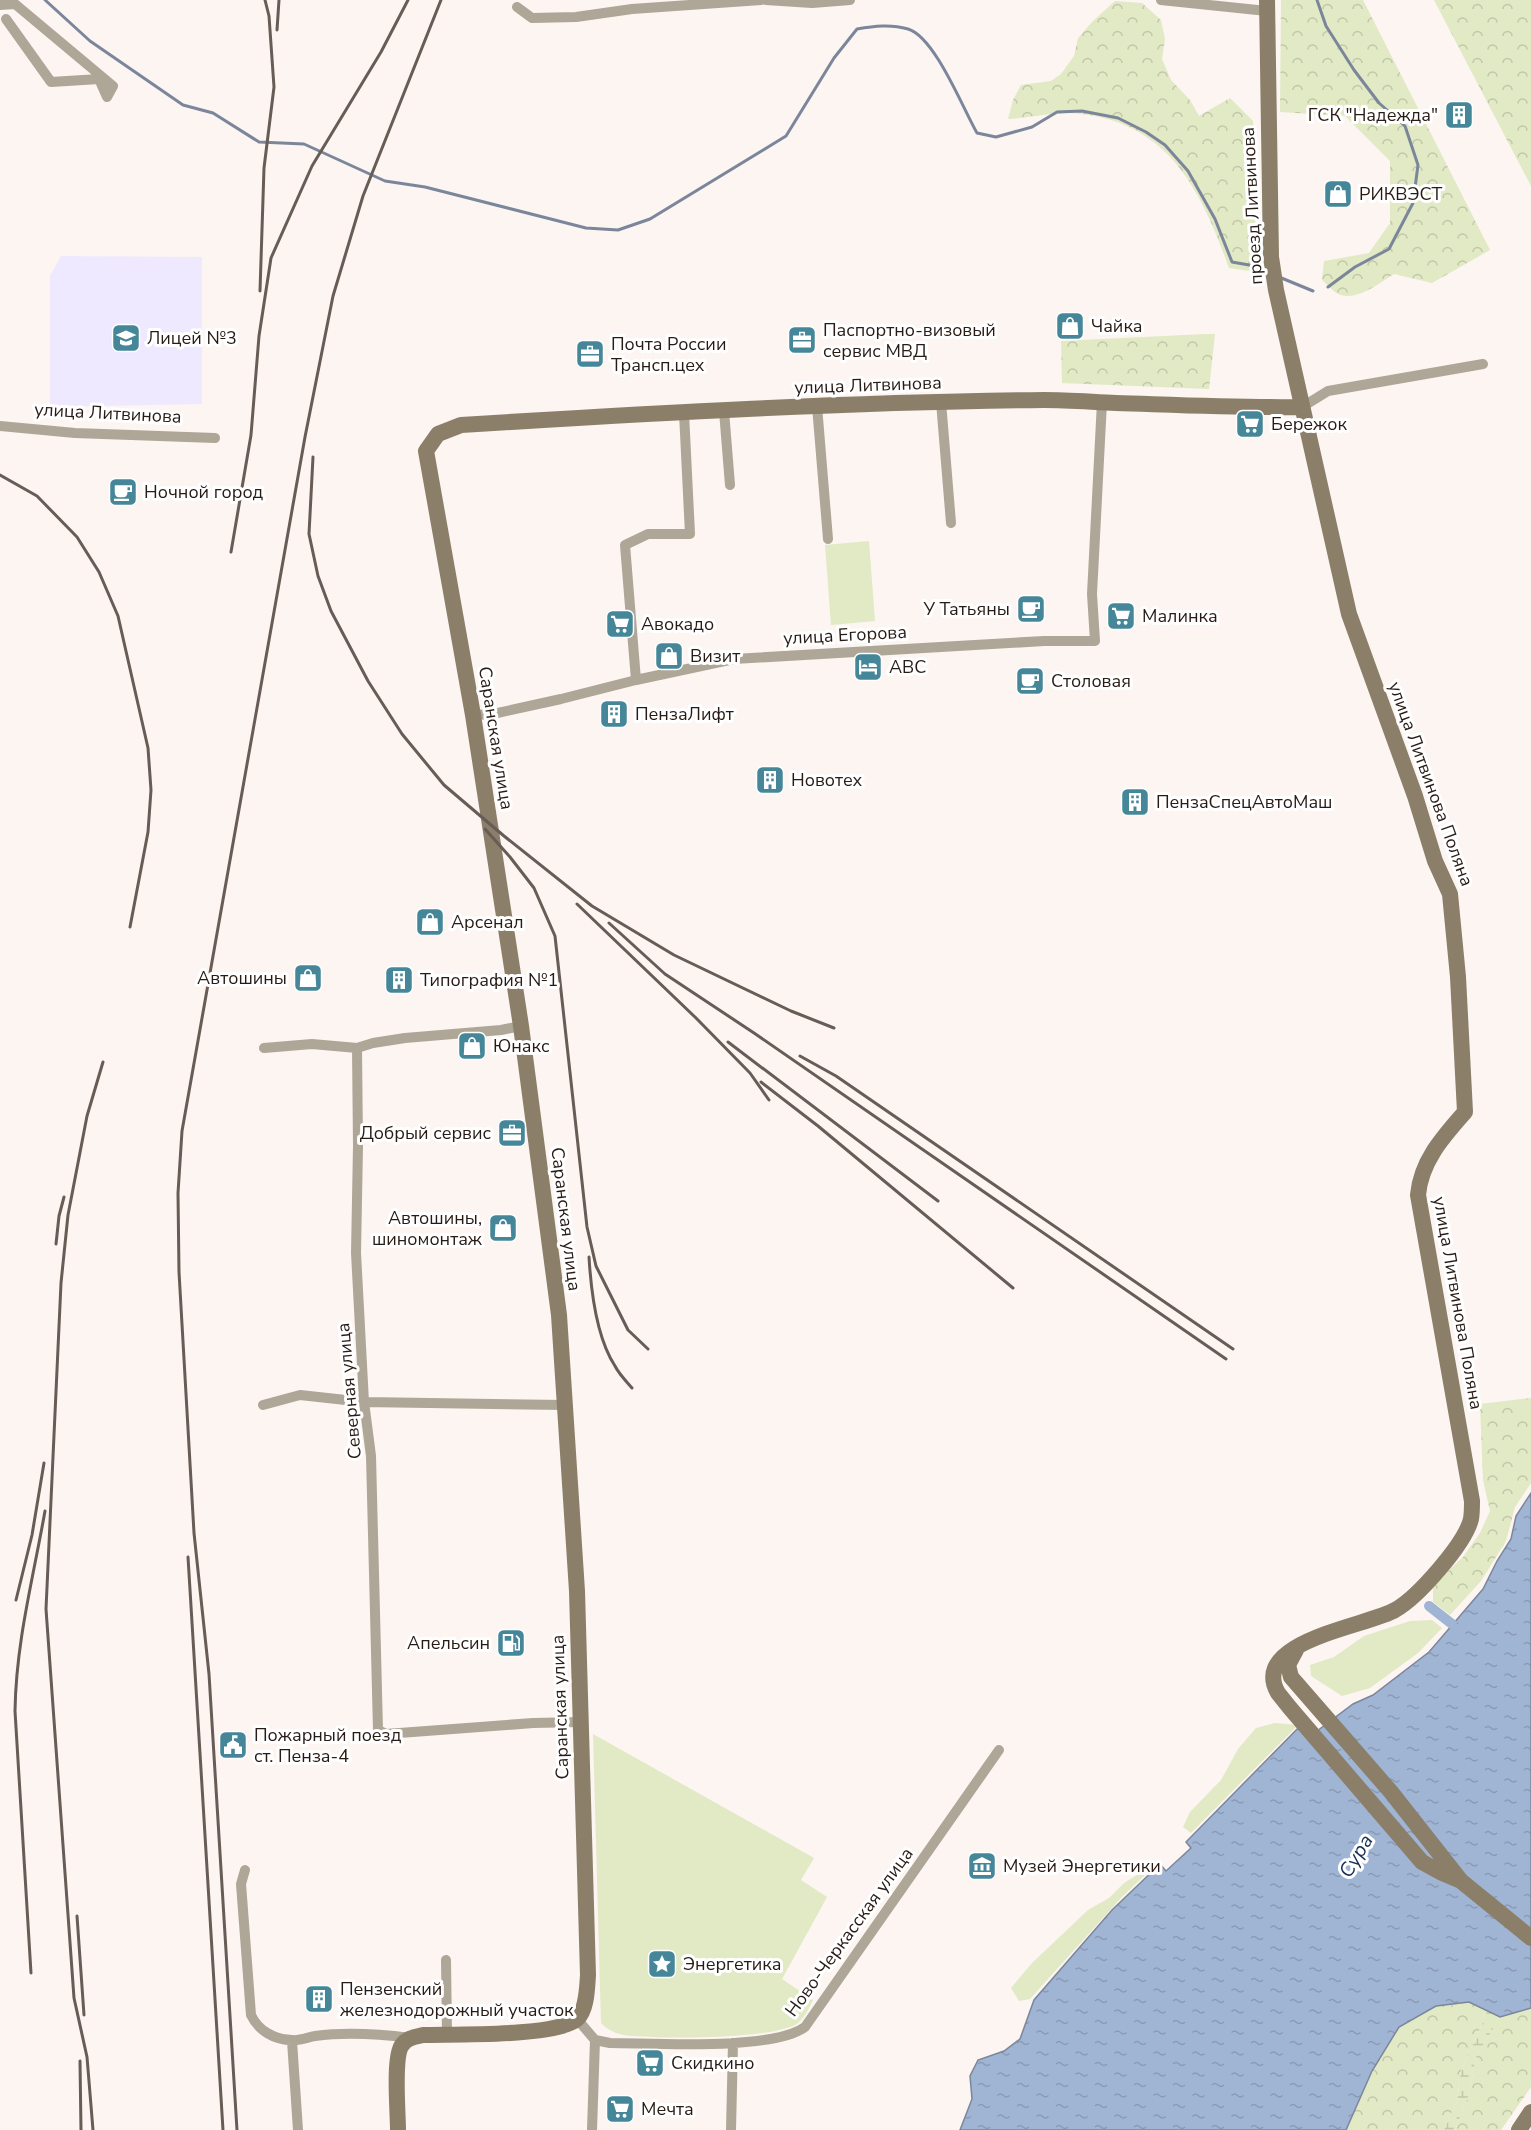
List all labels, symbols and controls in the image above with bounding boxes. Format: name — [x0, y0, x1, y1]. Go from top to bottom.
building icon: ГСК "Надежда" — [1443, 99, 1475, 131]
place label: ГСК "Надежда" — [1308, 103, 1438, 127]
street label: проезд Литвинова — [1236, 126, 1268, 286]
shop icon: РИКВЭСТ — [1322, 178, 1354, 210]
place label: РИКВЭСТ — [1359, 182, 1442, 206]
shop icon: Чайка — [1054, 310, 1086, 342]
place label: Чайка — [1091, 314, 1143, 338]
place label: Паспортно-визовый сервис МВД — [823, 318, 996, 363]
school or university icon: Лицей №3 — [110, 322, 142, 354]
office icon: Паспортно-визовый сервис МВД — [786, 324, 818, 356]
place label: Лицей №3 — [147, 326, 237, 350]
place label: Почта России Трансп.цех — [611, 332, 726, 377]
office icon: Почта России Трансп.цех — [574, 338, 606, 370]
street label: улица Литвинова — [794, 370, 942, 400]
street label: улица Литвинова — [34, 397, 182, 429]
supermarket icon: Бережок — [1234, 408, 1266, 440]
place label: Бережок — [1271, 412, 1347, 436]
cafe icon: Ночной город — [107, 476, 139, 508]
place label: Ночной город — [144, 480, 264, 504]
cafe icon: У Татьяны — [1015, 593, 1047, 625]
place label: У Татьяны — [922, 597, 1010, 621]
supermarket icon: Малинка — [1105, 600, 1137, 632]
place label: Малинка — [1142, 604, 1218, 628]
supermarket icon: Авокадо — [604, 608, 636, 640]
place label: Авокадо — [641, 612, 714, 636]
street label: улица Егорова — [783, 620, 907, 650]
shop icon: Визит — [653, 640, 685, 672]
place label: Визит — [690, 644, 740, 668]
hotel icon: ABC — [852, 651, 884, 683]
place label: ABC — [889, 655, 926, 679]
street label: Саранская улица — [473, 665, 519, 811]
cafe icon: Столовая — [1014, 665, 1046, 697]
place label: Столовая — [1051, 669, 1131, 693]
street label: улица Литвинова Поляна — [1383, 678, 1479, 890]
building icon: ПензаЛифт — [598, 698, 630, 730]
place label: ПензаЛифт — [635, 702, 734, 726]
building icon: Новотех — [754, 764, 786, 796]
place label: Новотех — [791, 768, 862, 792]
building icon: ПензаСпецАвтоМаш — [1119, 786, 1151, 818]
place label: ПензаСпецАвтоМаш — [1156, 790, 1333, 814]
shop icon: Арсенал — [414, 906, 446, 938]
place label: Арсенал — [451, 910, 524, 934]
shop icon: Автошины — [292, 962, 324, 994]
building icon: Типография №1 — [383, 964, 415, 996]
place label: Автошины — [197, 966, 287, 990]
place label: Типография №1 — [420, 968, 558, 992]
shop icon: Юнакс — [456, 1030, 488, 1062]
place label: Юнакс — [493, 1034, 550, 1058]
office icon: Добрый сервис — [496, 1117, 528, 1149]
place label: Добрый сервис — [360, 1121, 491, 1145]
street label: Саранская улица — [545, 1146, 587, 1292]
street label: улица Литвинова Поляна — [1427, 1195, 1489, 1411]
place label: Автошины, шиномонтаж — [372, 1206, 483, 1251]
shop icon: Автошины, шиномонтаж — [487, 1212, 519, 1244]
street label: Северная улица — [331, 1322, 367, 1460]
fuel station icon: Апельсин — [495, 1627, 527, 1659]
place label: Апельсин — [407, 1631, 490, 1655]
street label: Саранская улица — [545, 1634, 575, 1780]
place label: Пожарный поезд ст. Пенза-4 — [254, 1723, 402, 1768]
public building icon: Пожарный поезд ст. Пенза-4 — [217, 1729, 249, 1761]
water label: Сура — [1333, 1829, 1379, 1883]
street label: Ново-Черкасская улица — [780, 1843, 918, 2021]
museum icon: Музей Энергетики — [966, 1850, 998, 1882]
place label: Музей Энергетики — [1003, 1854, 1161, 1878]
place icon: Энергетика — [646, 1948, 678, 1980]
place label: Энергетика — [683, 1952, 781, 1976]
place label: Пензенский железнодорожный участок — [340, 1977, 574, 2022]
building icon: Пензенский железнодорожный участок — [303, 1983, 335, 2015]
supermarket icon: Скидкино — [634, 2047, 666, 2079]
place label: Скидкино — [671, 2051, 754, 2075]
supermarket icon: Мечта — [604, 2093, 636, 2125]
place label: Мечта — [641, 2097, 694, 2121]

